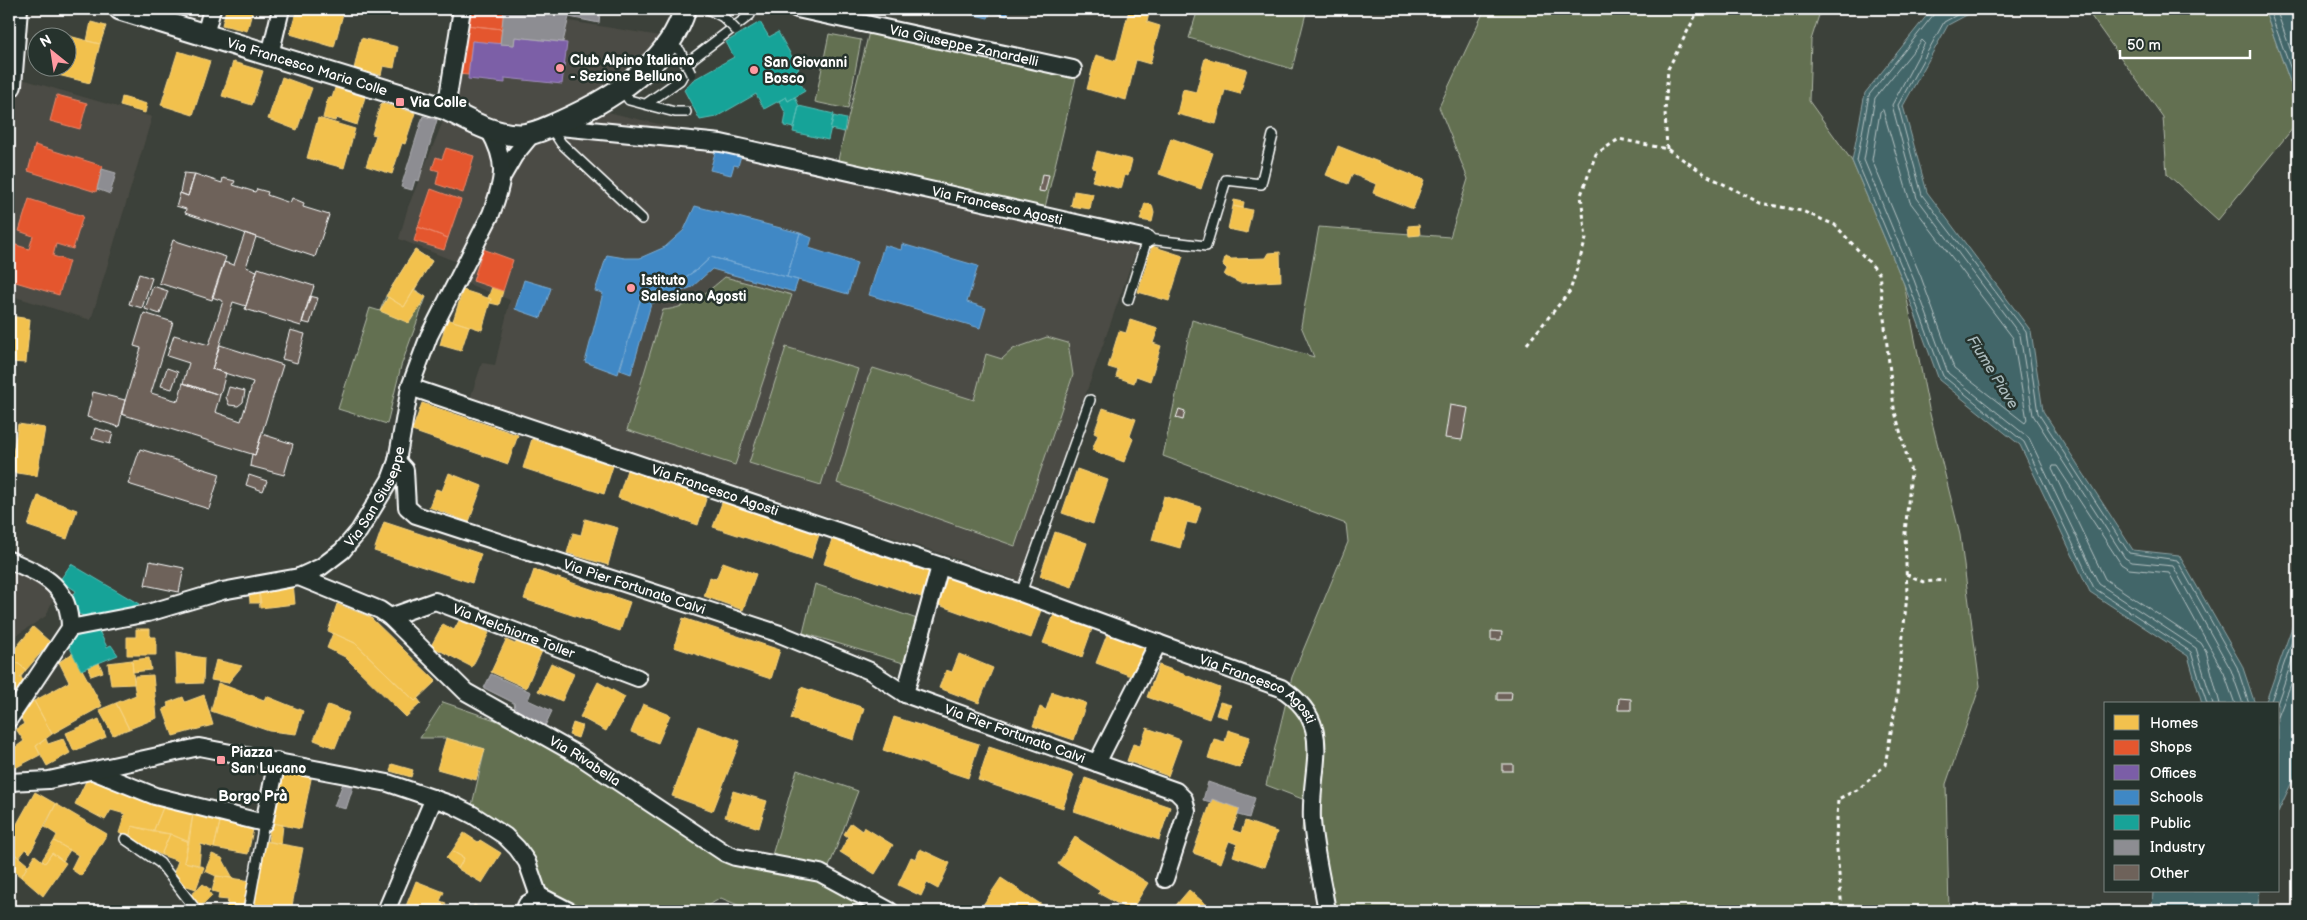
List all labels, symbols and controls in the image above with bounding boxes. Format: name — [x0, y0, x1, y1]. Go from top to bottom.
street label: Via Giuseppe Zanardelli — [888, 21, 1040, 70]
north arrow — [28, 28, 78, 78]
scale bar — [2120, 28, 2250, 60]
text: N — [37, 31, 55, 51]
street label: Via Francesco Maria Colle — [225, 34, 390, 100]
text: 50 m — [2127, 36, 2161, 55]
place label: Club Alpino Italiano - Sezione Belluno — [570, 52, 694, 85]
place label: San Giovanni Bosco — [764, 54, 847, 87]
marker: Club Alpino Italiano - Sezione Belluno — [554, 62, 566, 74]
marker: San Giovanni Bosco — [748, 64, 760, 76]
place label: Via Colle — [410, 94, 467, 111]
marker: Via Colle — [394, 96, 406, 108]
street label: Via Francesco Agosti — [930, 183, 1064, 229]
place label: Istituto Salesiano Agosti — [641, 272, 747, 305]
marker: Istituto Salesiano Agosti — [625, 282, 637, 294]
water label: Fiume Piave — [1963, 332, 2023, 413]
street label: Via San Giuseppe — [341, 445, 408, 551]
street label: Via Francesco Agosti — [649, 461, 781, 520]
street label: Via Pier Fortunato Calvi — [561, 556, 708, 618]
street label: Via Melchiorre Toller — [450, 600, 578, 663]
street label: Via Francesco Agosti — [1197, 651, 1319, 726]
street label: Via Pier Fortunato Calvi — [942, 701, 1087, 767]
legend — [2104, 702, 2280, 892]
text: Homes — [2150, 714, 2199, 733]
street label: Via Rivabella — [546, 733, 624, 790]
text: Shops — [2150, 738, 2193, 757]
place label: Piazza San Lucano — [231, 744, 306, 777]
marker: Piazza San Lucano — [215, 754, 227, 766]
text: Offices — [2150, 764, 2197, 783]
district label: Borgo Prà — [218, 787, 288, 806]
text: Schools — [2150, 788, 2204, 807]
text: Public — [2150, 814, 2191, 833]
text: Industry — [2150, 838, 2205, 857]
text: Other — [2150, 864, 2189, 883]

